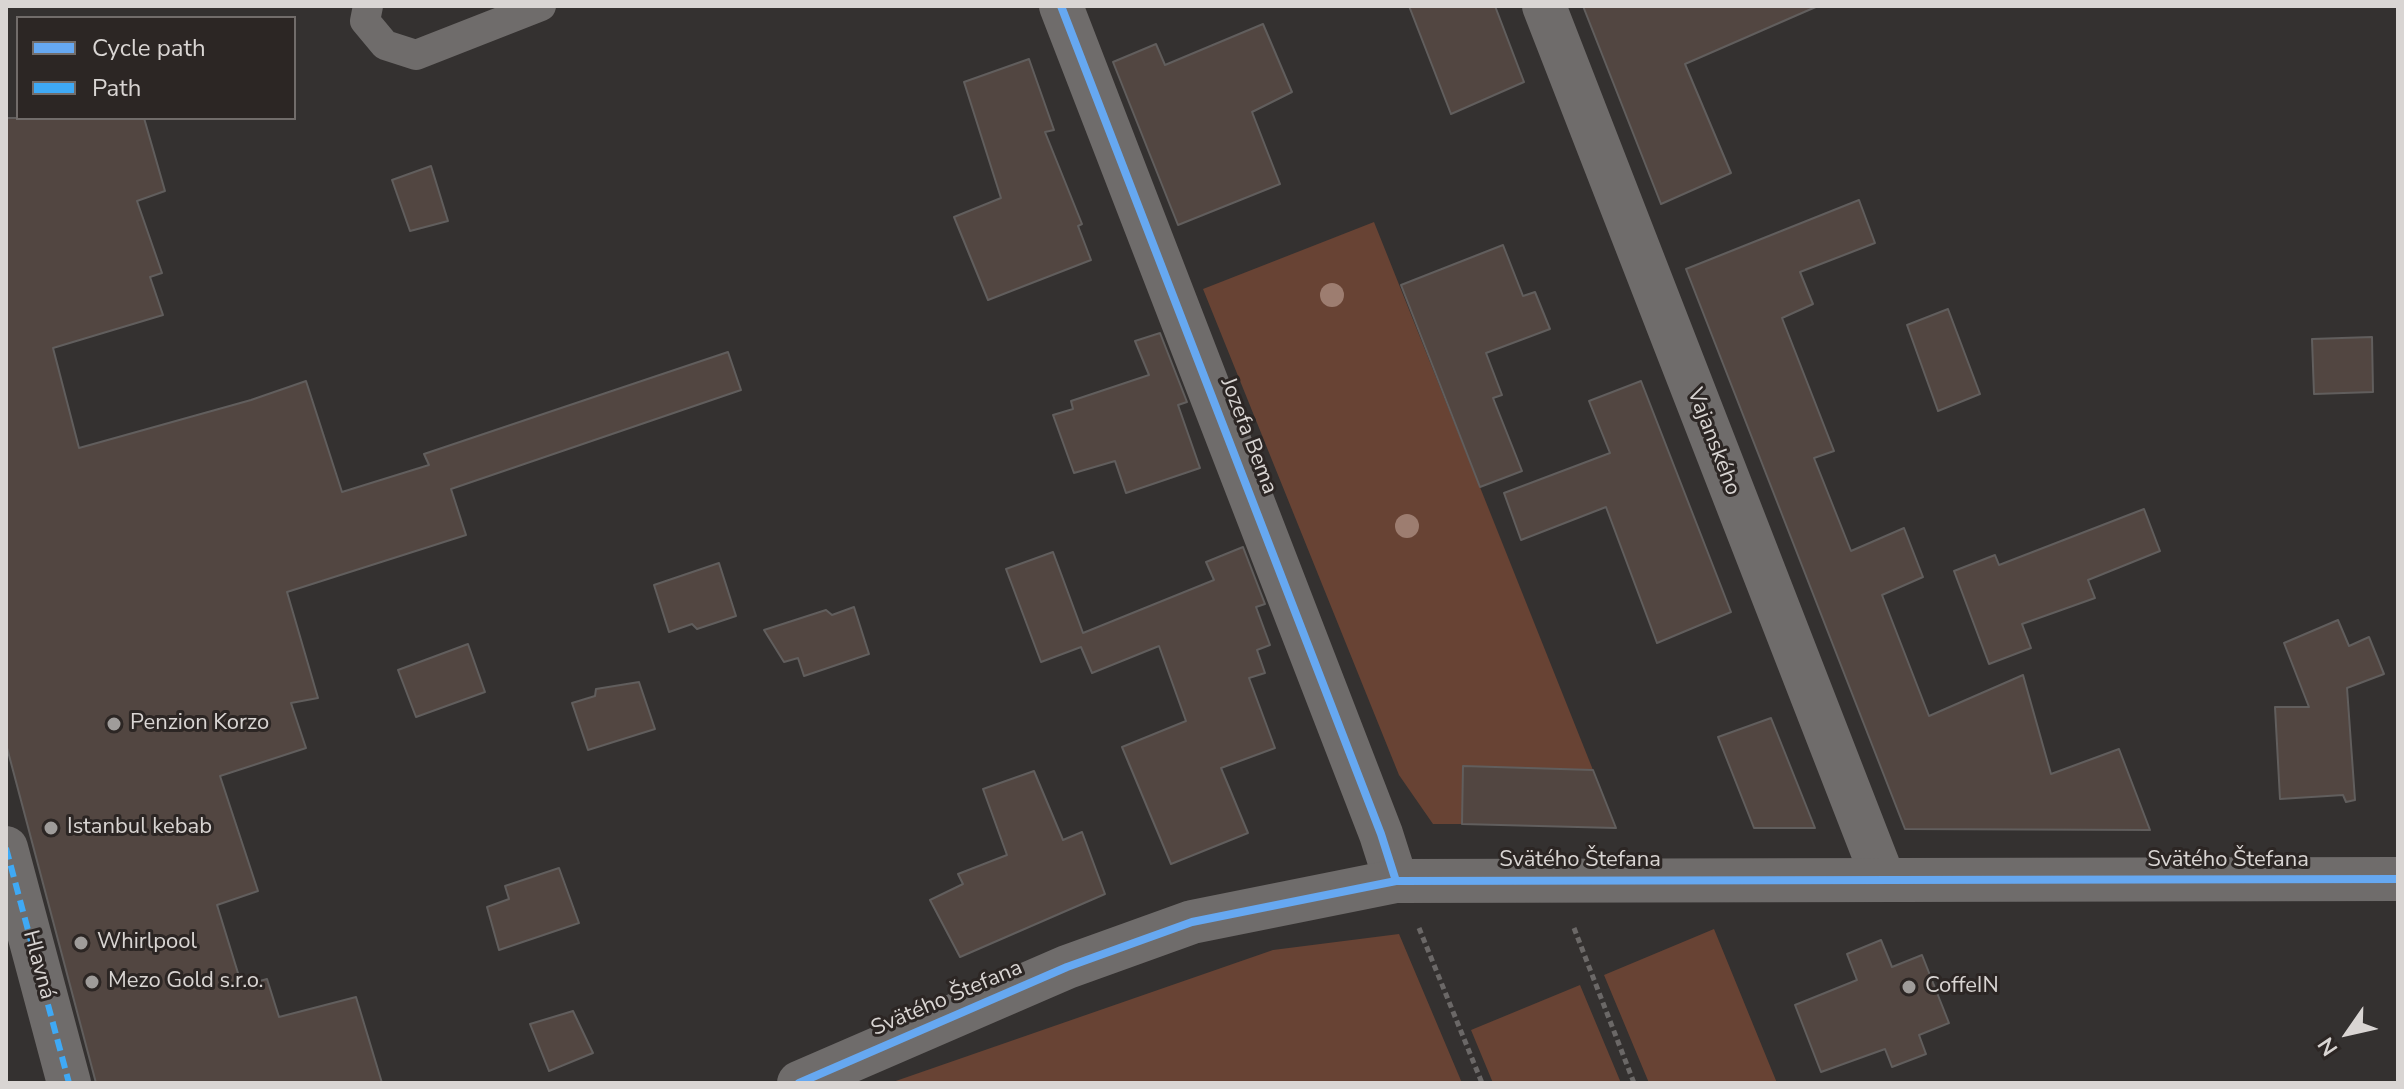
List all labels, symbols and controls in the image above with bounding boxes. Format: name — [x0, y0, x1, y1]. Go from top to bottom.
legend — [16, 16, 296, 120]
text: Cycle path — [92, 32, 206, 64]
text: Path — [92, 72, 141, 104]
street label: Jozefa Bema — [1214, 374, 1282, 498]
street label: Vajanského — [1680, 385, 1746, 499]
place label: Penzion Korzo — [130, 711, 269, 737]
marker: Penzion Korzo — [105, 715, 123, 733]
place label: Istanbul kebab — [67, 815, 212, 841]
marker: Istanbul kebab — [42, 819, 60, 837]
street label: Svätého Štefana — [1499, 848, 1661, 874]
street label: Svätého Štefana — [2147, 848, 2309, 874]
street label: Hlavná — [16, 928, 60, 1002]
place label: Whirlpool — [97, 930, 197, 956]
marker: Whirlpool — [72, 934, 90, 952]
street label: Svätého Štefana — [867, 955, 1027, 1043]
place label: Mezo Gold s.r.o. — [108, 969, 264, 995]
marker: Mezo Gold s.r.o. — [83, 973, 101, 991]
place label: CoffeIN — [1925, 974, 1999, 1000]
marker: CoffeIN — [1900, 978, 1918, 996]
north arrow — [2308, 993, 2388, 1073]
text: N — [2311, 1031, 2345, 1062]

